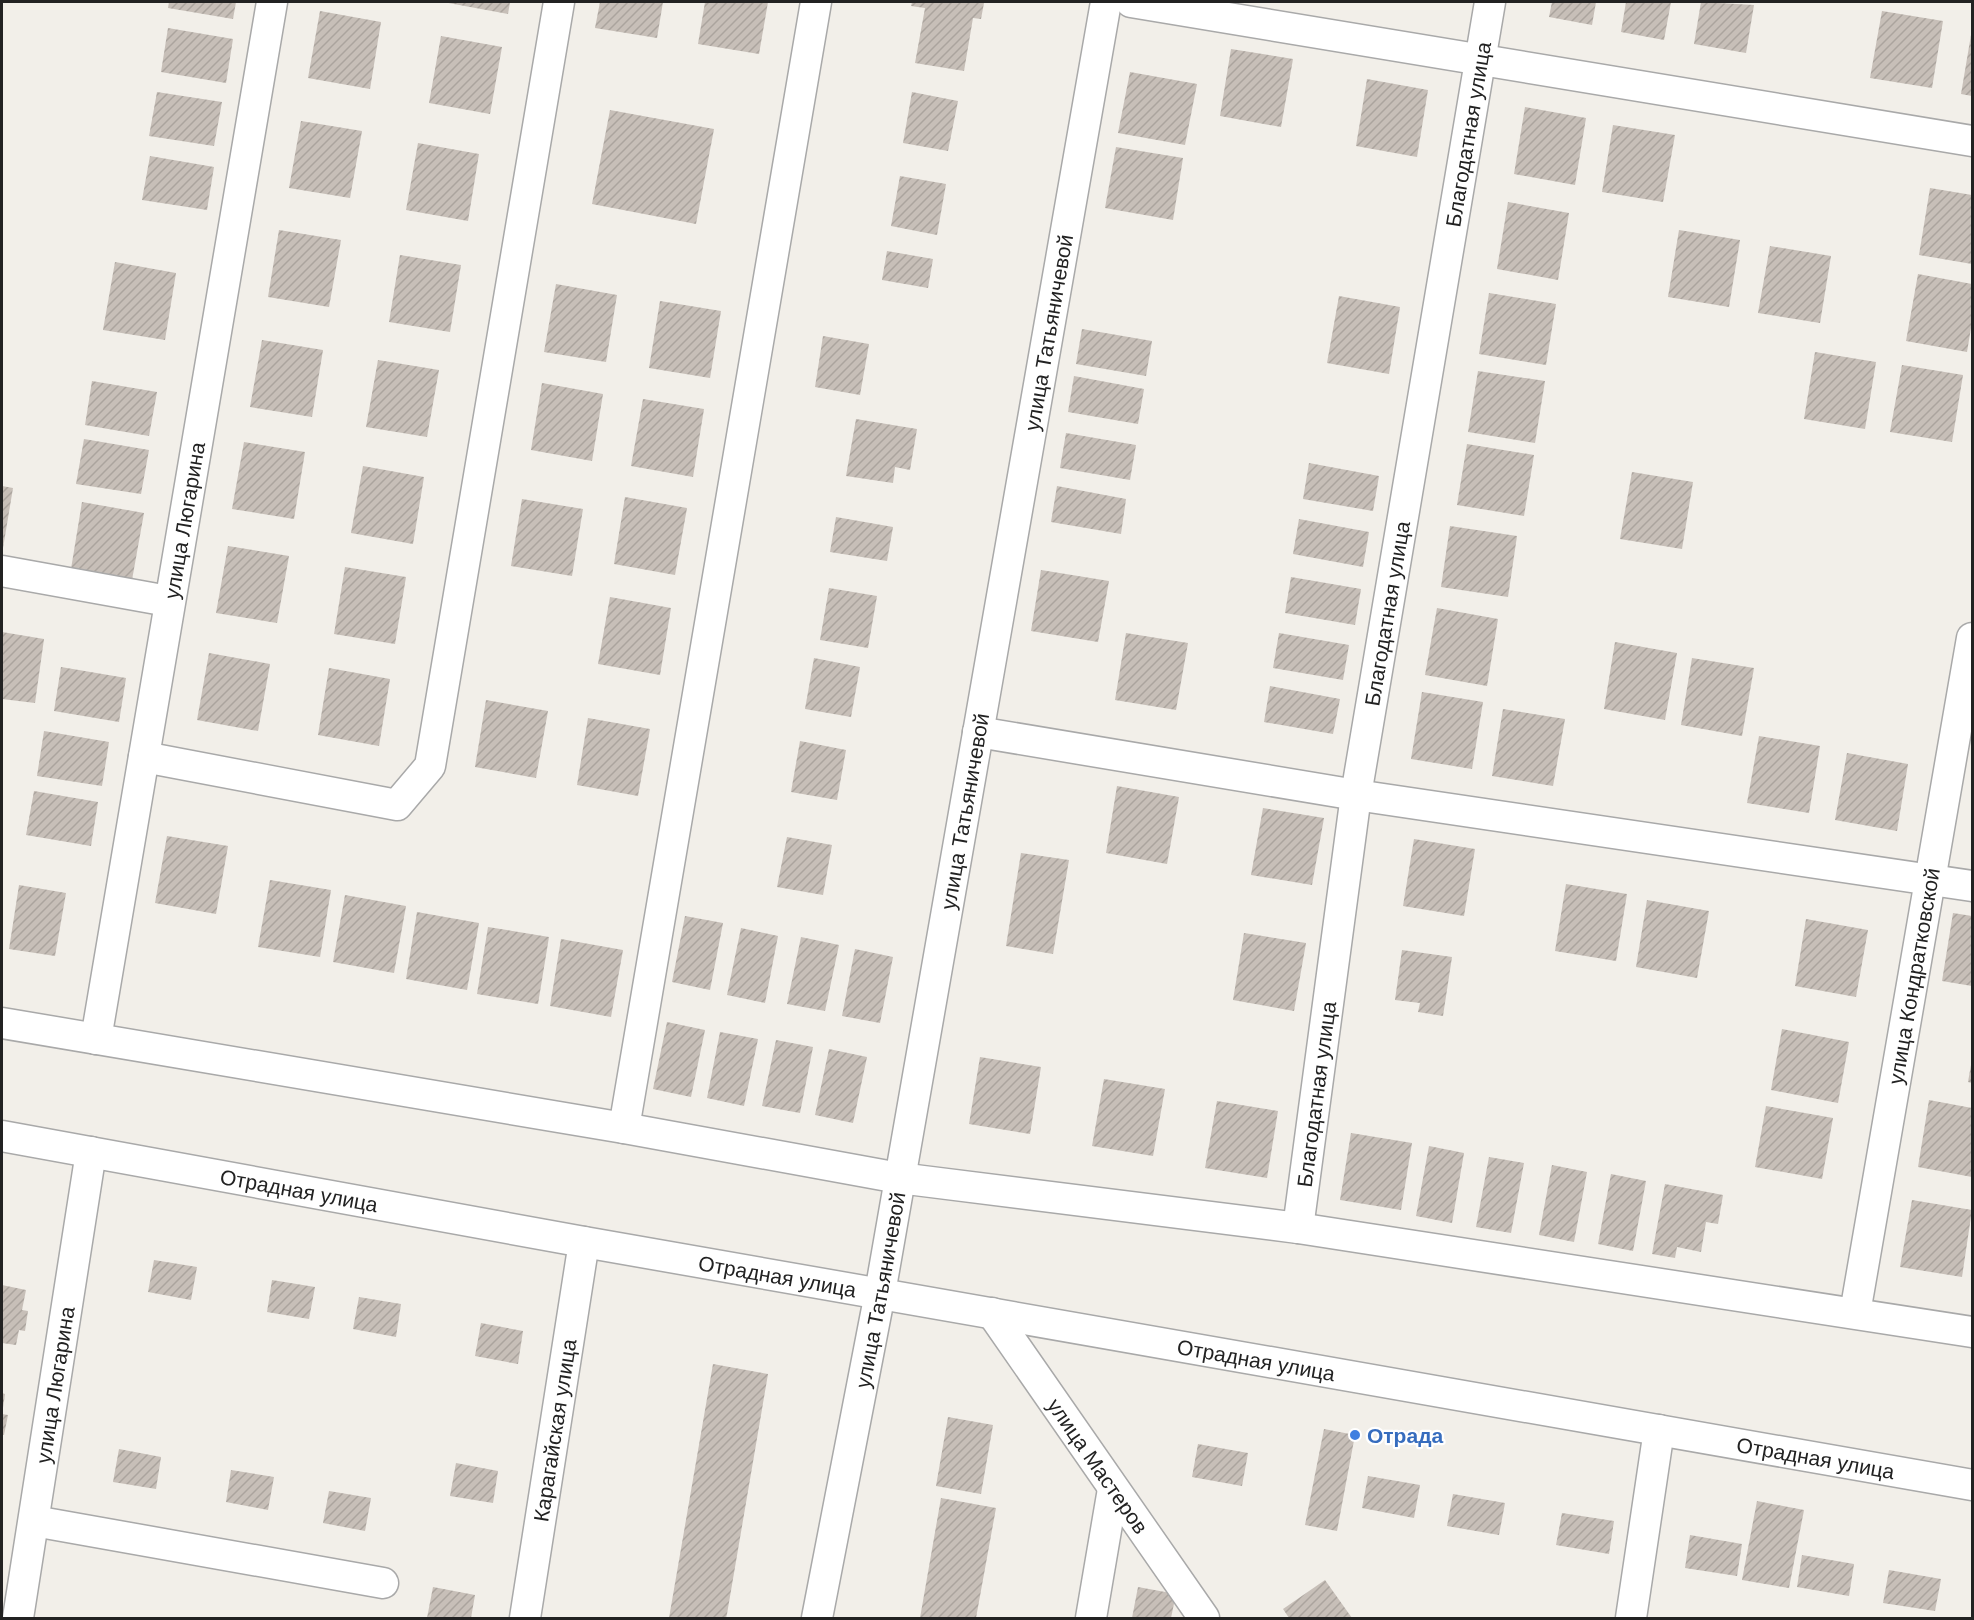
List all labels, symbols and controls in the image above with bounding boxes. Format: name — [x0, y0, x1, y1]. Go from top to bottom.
street label: Благодатная улица — [1441, 40, 1495, 228]
street label: улица Татьяничевой — [1020, 233, 1077, 433]
street label: улица Люгарина — [159, 440, 209, 601]
street label: Благодатная улица — [1360, 519, 1414, 708]
street label: улица Татьяничевой — [936, 711, 993, 911]
street label: улица Кондратковской — [1883, 866, 1943, 1086]
street label: Благодатная улица — [1292, 1000, 1340, 1189]
street label: Отрадная улица — [218, 1164, 380, 1216]
street label: улица Татьяничевой — [850, 1190, 909, 1390]
street label: Отрадная улица — [697, 1251, 859, 1301]
street label: улица Люгарина — [31, 1304, 78, 1465]
street label: Отрадная улица — [1175, 1335, 1337, 1385]
street label: Карагайская улица — [529, 1337, 580, 1523]
street label: улица Мастеров — [1043, 1394, 1153, 1538]
place label: Отрада — [1367, 1424, 1443, 1447]
marker: Отрада — [1348, 1428, 1362, 1442]
street label: Отрадная улица — [1735, 1433, 1897, 1483]

